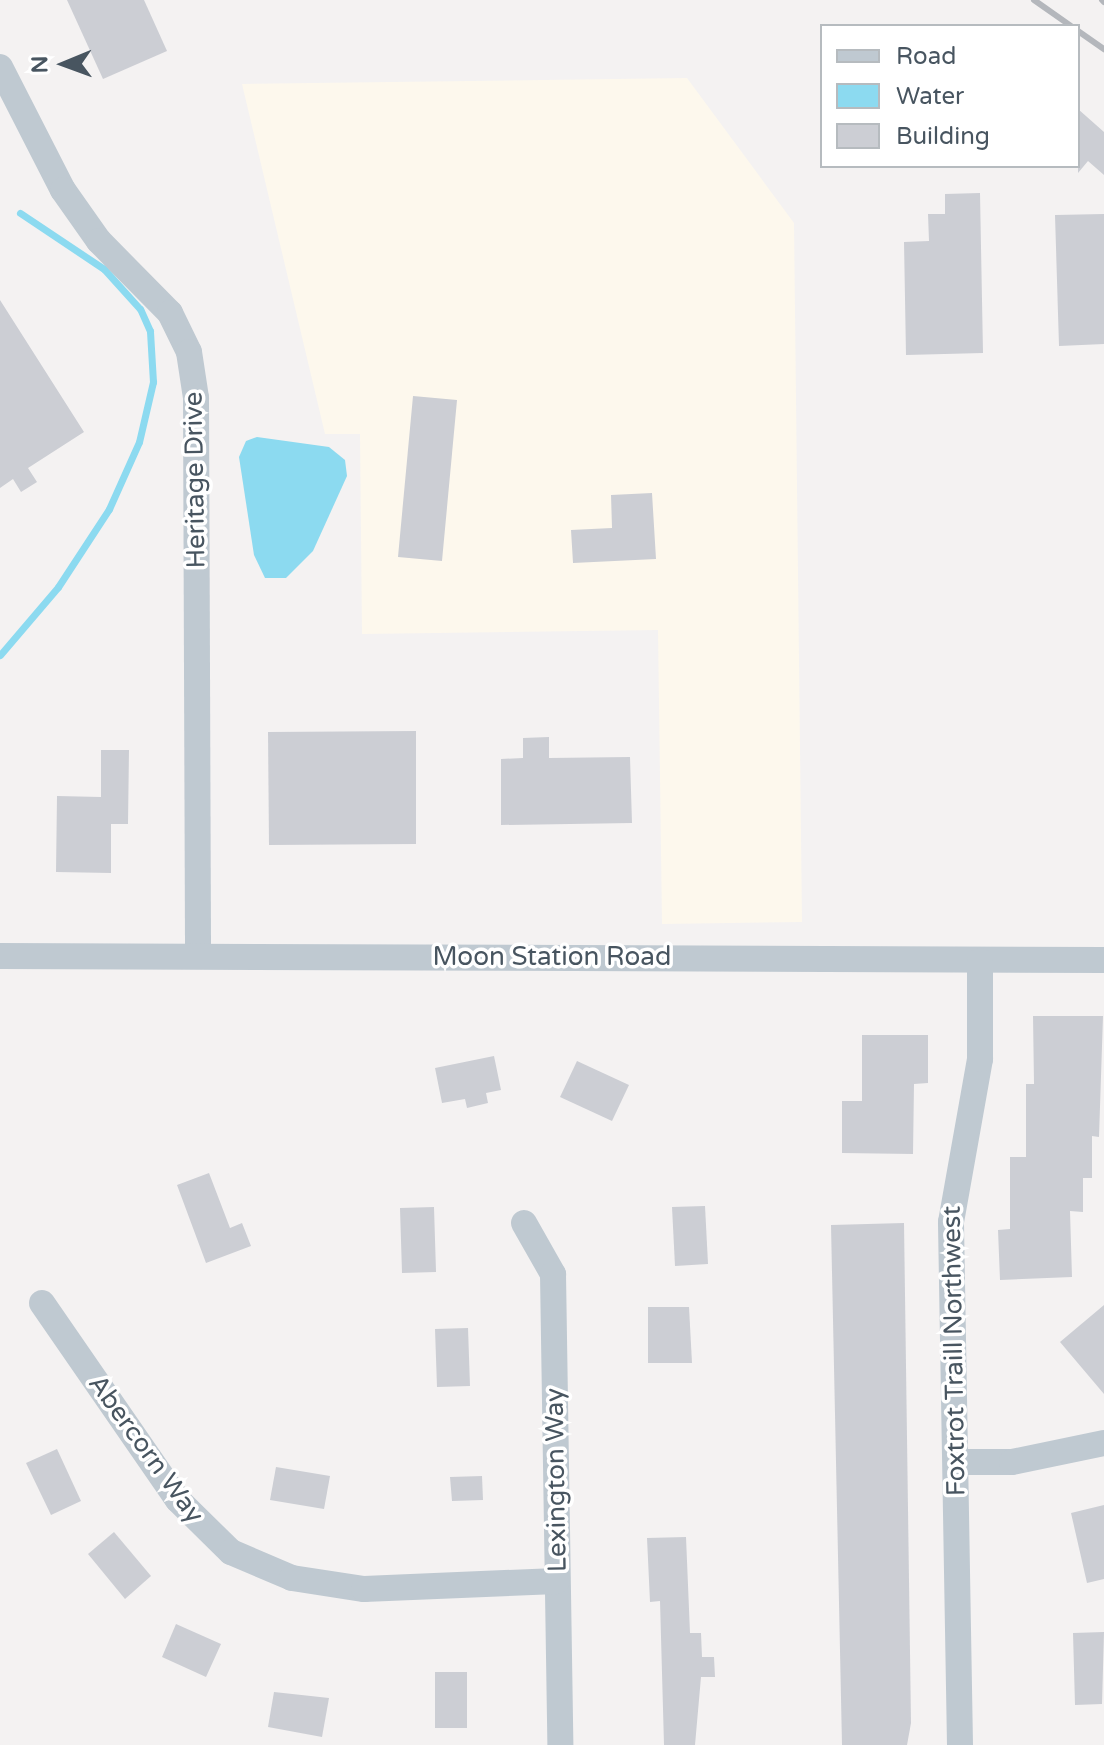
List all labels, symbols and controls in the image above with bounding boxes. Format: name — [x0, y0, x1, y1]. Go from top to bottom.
north arrow — [24, 24, 104, 104]
legend — [820, 24, 1080, 168]
text: Road — [896, 42, 956, 71]
text: N — [27, 55, 53, 73]
text: Water — [896, 82, 964, 111]
text: Building — [896, 122, 990, 151]
street label: Heritage Drive — [178, 391, 212, 569]
street label: Moon Station Road — [433, 941, 671, 973]
street label: Foxtrot Traill Northwest — [936, 1206, 972, 1496]
street label: Abercorn Way — [82, 1369, 210, 1529]
street label: Lexington Way — [539, 1388, 573, 1572]

